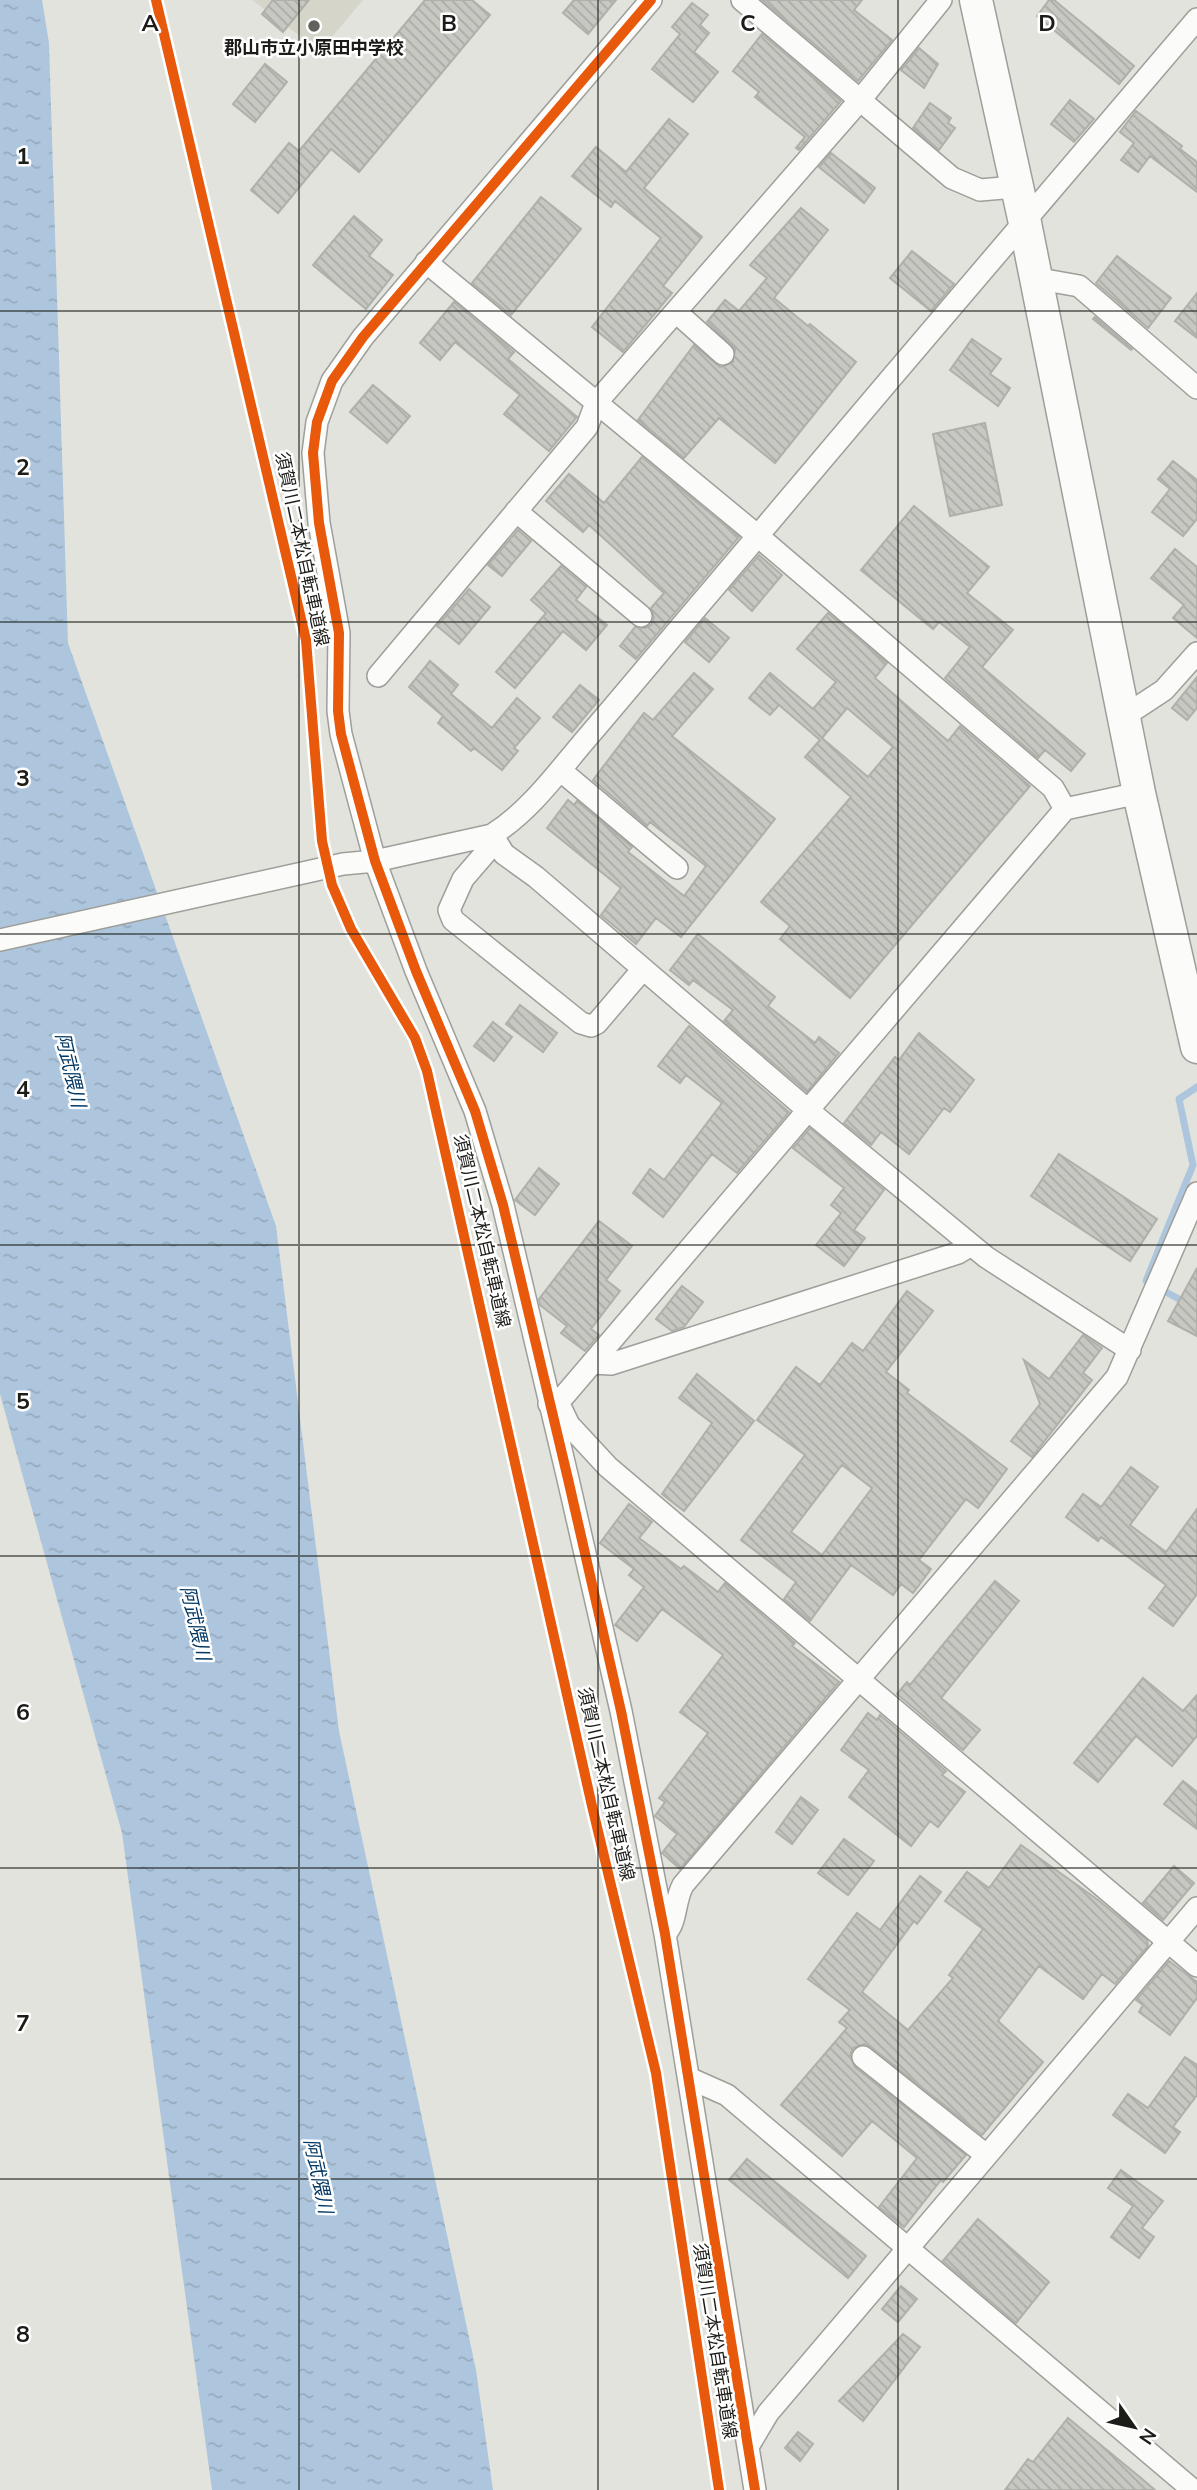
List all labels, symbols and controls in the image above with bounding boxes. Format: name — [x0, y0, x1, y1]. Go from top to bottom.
text: A — [141, 8, 159, 37]
text: B — [441, 8, 457, 37]
text: C — [740, 8, 756, 37]
text: D — [1038, 8, 1056, 37]
marker: 郡山市立小原田中学校 — [306, 18, 322, 34]
place label: 郡山市立小原田中学校 — [224, 36, 404, 59]
text: 1 — [16, 141, 30, 170]
street label: 須賀川二本松自転車道線 — [271, 450, 334, 648]
text: 2 — [16, 452, 30, 481]
text: 3 — [16, 763, 30, 792]
water label: 阿武隈川 — [51, 1030, 92, 1112]
text: 4 — [16, 1074, 30, 1103]
street label: 須賀川二本松自転車道線 — [449, 1132, 516, 1330]
text: 5 — [16, 1386, 30, 1415]
water label: 阿武隈川 — [176, 1583, 217, 1665]
street label: 須賀川二本松自転車道線 — [573, 1685, 640, 1883]
text: 6 — [16, 1697, 30, 1726]
text: 7 — [16, 2008, 30, 2037]
water label: 阿武隈川 — [299, 2136, 339, 2218]
street label: 須賀川二本松自転車道線 — [689, 2241, 742, 2441]
text: 8 — [16, 2319, 30, 2348]
north arrow — [1099, 2392, 1169, 2462]
text: N — [1134, 2424, 1162, 2449]

